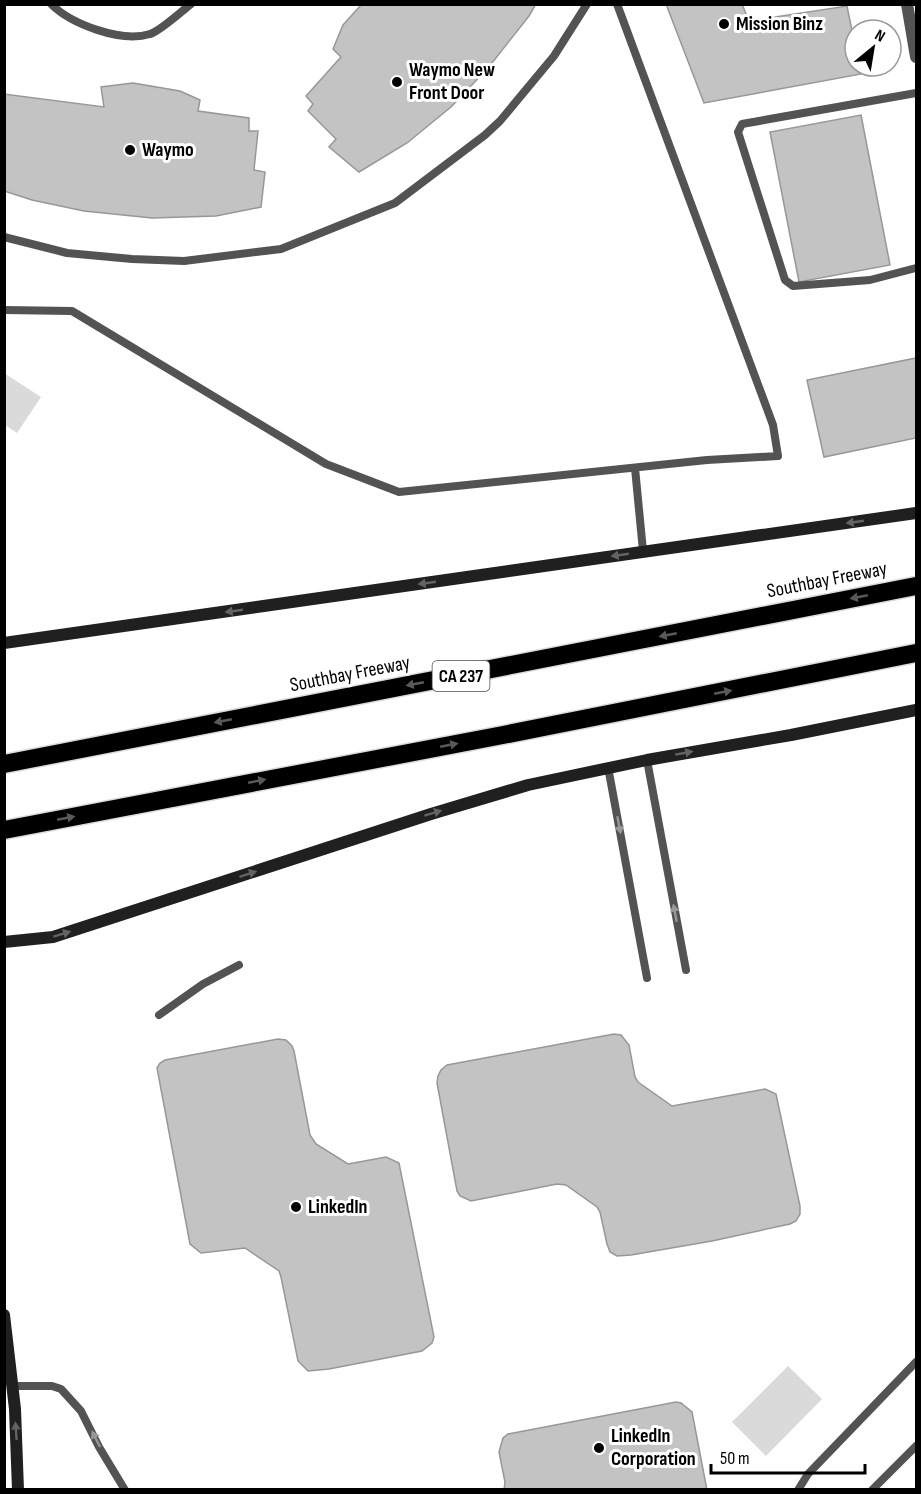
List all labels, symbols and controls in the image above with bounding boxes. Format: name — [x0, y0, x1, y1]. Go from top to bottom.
place label: Mission Binz — [736, 12, 823, 36]
marker: Mission Binz — [717, 17, 731, 31]
north arrow — [843, 18, 903, 78]
text: N — [871, 26, 888, 47]
place label: Waymo New Front Door — [409, 58, 495, 105]
marker: Waymo New Front Door — [390, 75, 404, 89]
place label: Waymo — [142, 138, 194, 162]
marker: Waymo — [123, 143, 137, 157]
one-way arrow — [845, 517, 864, 526]
one-way arrow — [611, 550, 630, 559]
street label: Southbay Freeway — [765, 557, 889, 603]
one-way arrow — [418, 578, 437, 587]
one-way arrow — [849, 593, 868, 602]
one-way arrow — [225, 606, 244, 615]
one-way arrow — [658, 631, 677, 640]
street label: Southbay Freeway — [288, 651, 412, 697]
road number: CA 237 — [432, 661, 490, 691]
one-way arrow — [405, 680, 424, 689]
one-way arrow — [713, 687, 732, 696]
one-way arrow — [213, 717, 232, 726]
one-way arrow — [440, 741, 459, 750]
one-way arrow — [674, 749, 693, 758]
one-way arrow — [248, 776, 267, 785]
one-way arrow — [424, 808, 442, 817]
one-way arrow — [56, 813, 75, 822]
one-way arrow — [615, 815, 624, 834]
one-way arrow — [239, 869, 257, 878]
one-way arrow — [670, 903, 679, 922]
one-way arrow — [53, 929, 71, 938]
place label: LinkedIn — [308, 1195, 368, 1219]
marker: LinkedIn — [289, 1200, 303, 1214]
one-way arrow — [12, 1422, 21, 1441]
place label: LinkedIn Corporation — [611, 1424, 696, 1471]
one-way arrow — [91, 1431, 100, 1448]
scale bar — [711, 1437, 866, 1475]
marker: LinkedIn Corporation — [592, 1441, 606, 1455]
text: 50 m — [720, 1448, 750, 1469]

